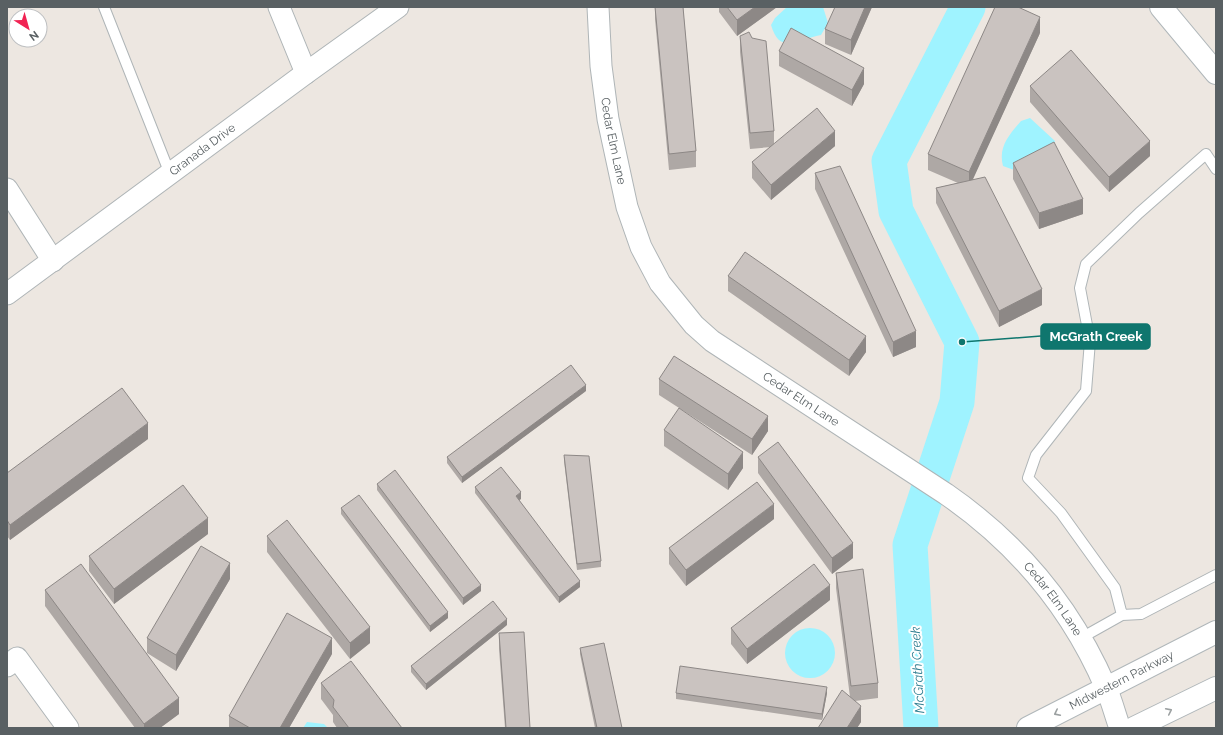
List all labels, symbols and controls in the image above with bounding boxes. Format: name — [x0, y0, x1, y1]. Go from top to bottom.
north arrow — [8, 8, 48, 48]
text: N — [26, 28, 41, 43]
street label: Cedar Elm Lane — [598, 96, 629, 186]
street label: Granada Drive — [167, 121, 238, 179]
callout: McGrath Creek — [1041, 324, 1150, 349]
text: McGrath Creek — [1050, 329, 1143, 344]
street label: Cedar Elm Lane — [760, 369, 842, 429]
street label: Cedar Elm Lane — [1021, 559, 1085, 638]
water label: McGrath Creek — [908, 626, 927, 714]
street label: Midwestern Parkway — [1067, 648, 1176, 713]
one-way arrow — [1165, 708, 1173, 716]
one-way arrow — [1053, 709, 1061, 716]

